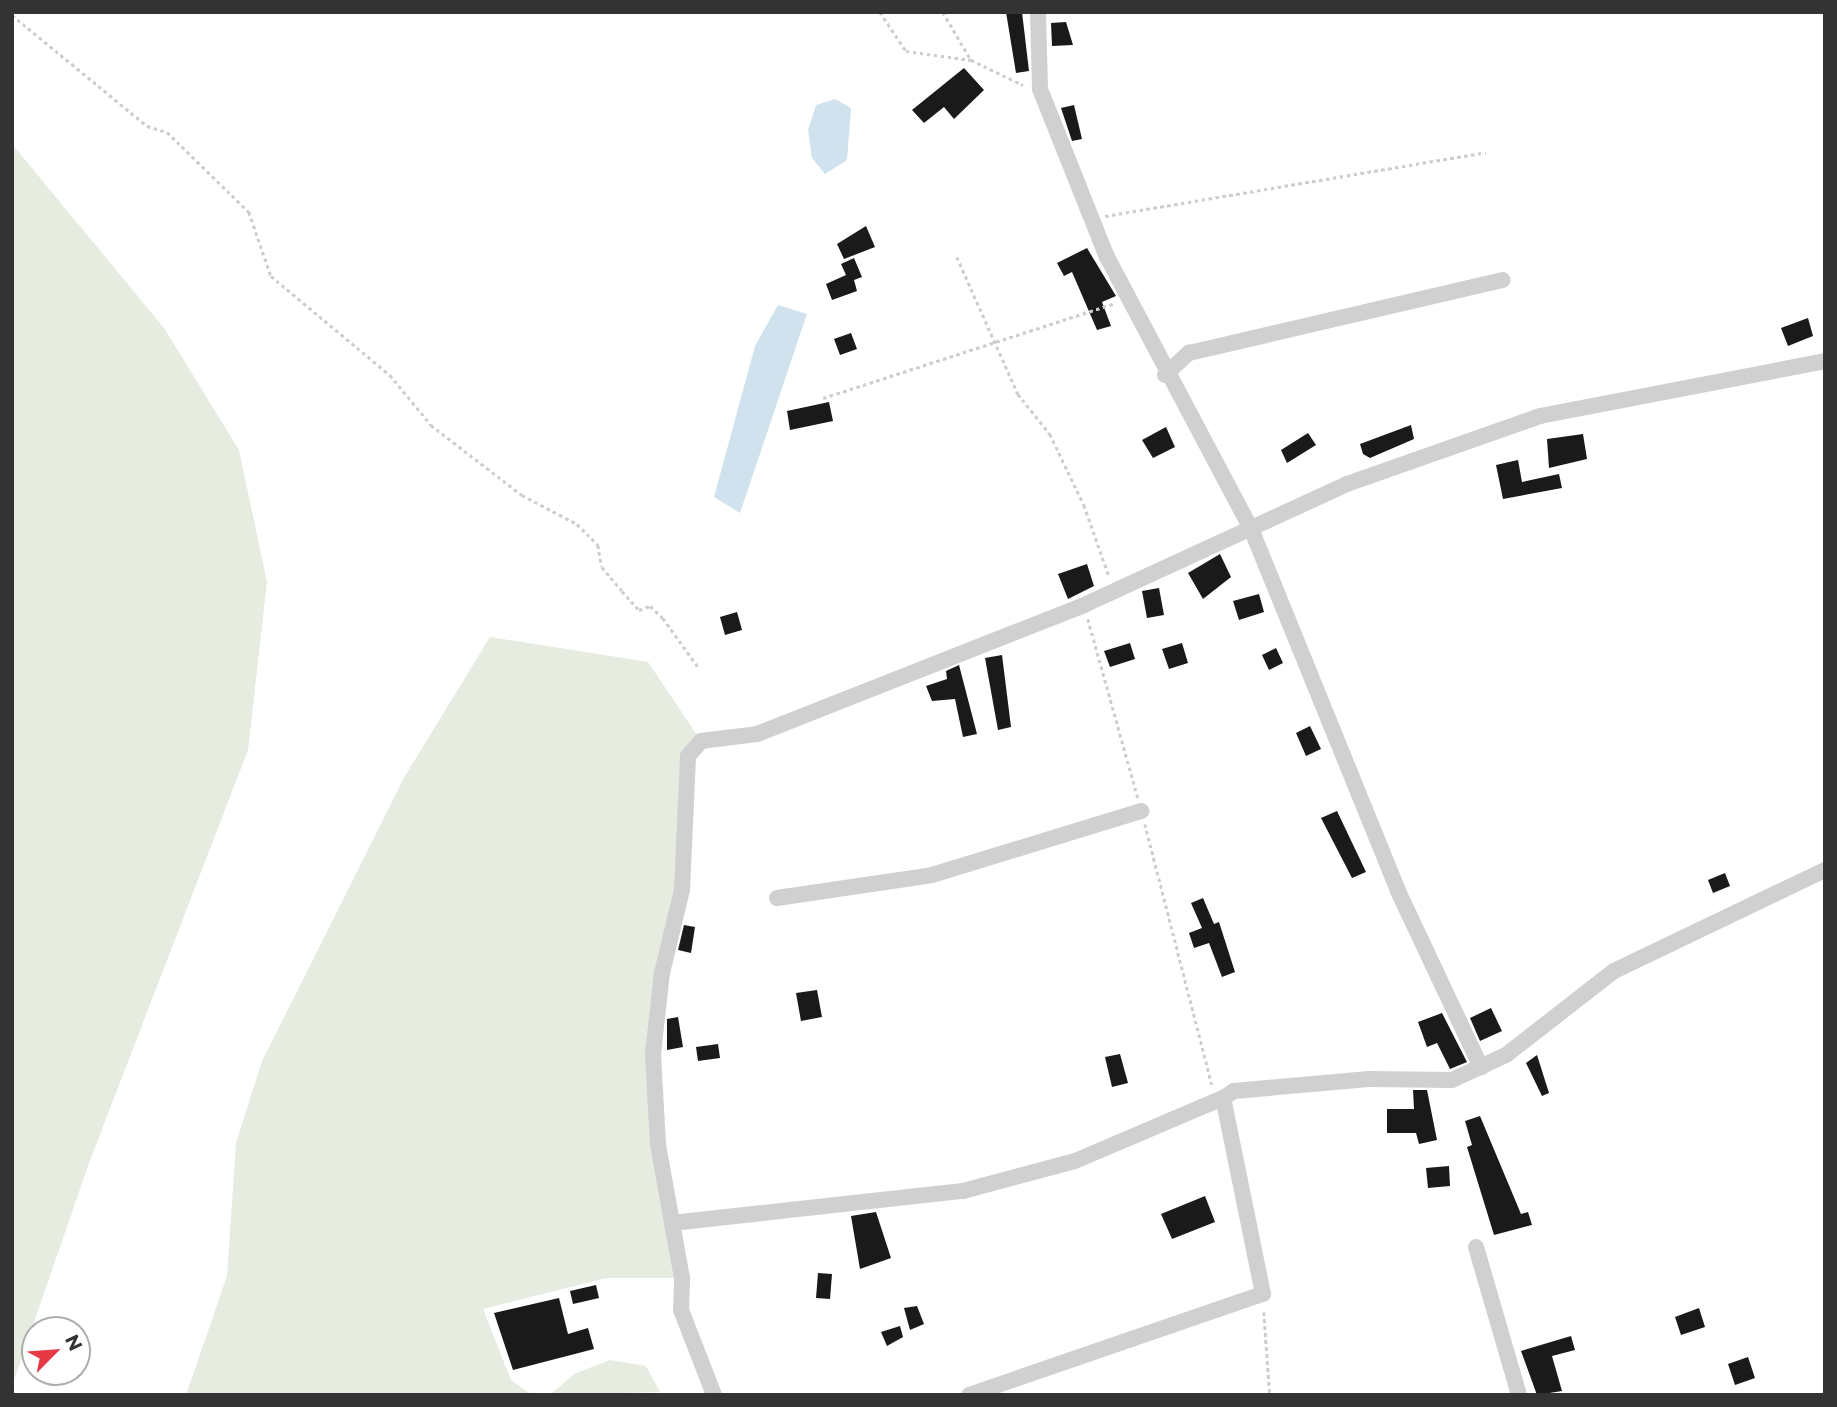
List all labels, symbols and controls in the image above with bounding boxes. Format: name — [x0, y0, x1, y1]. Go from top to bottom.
north arrow — [21, 1316, 91, 1386]
text: N — [60, 1331, 87, 1355]

